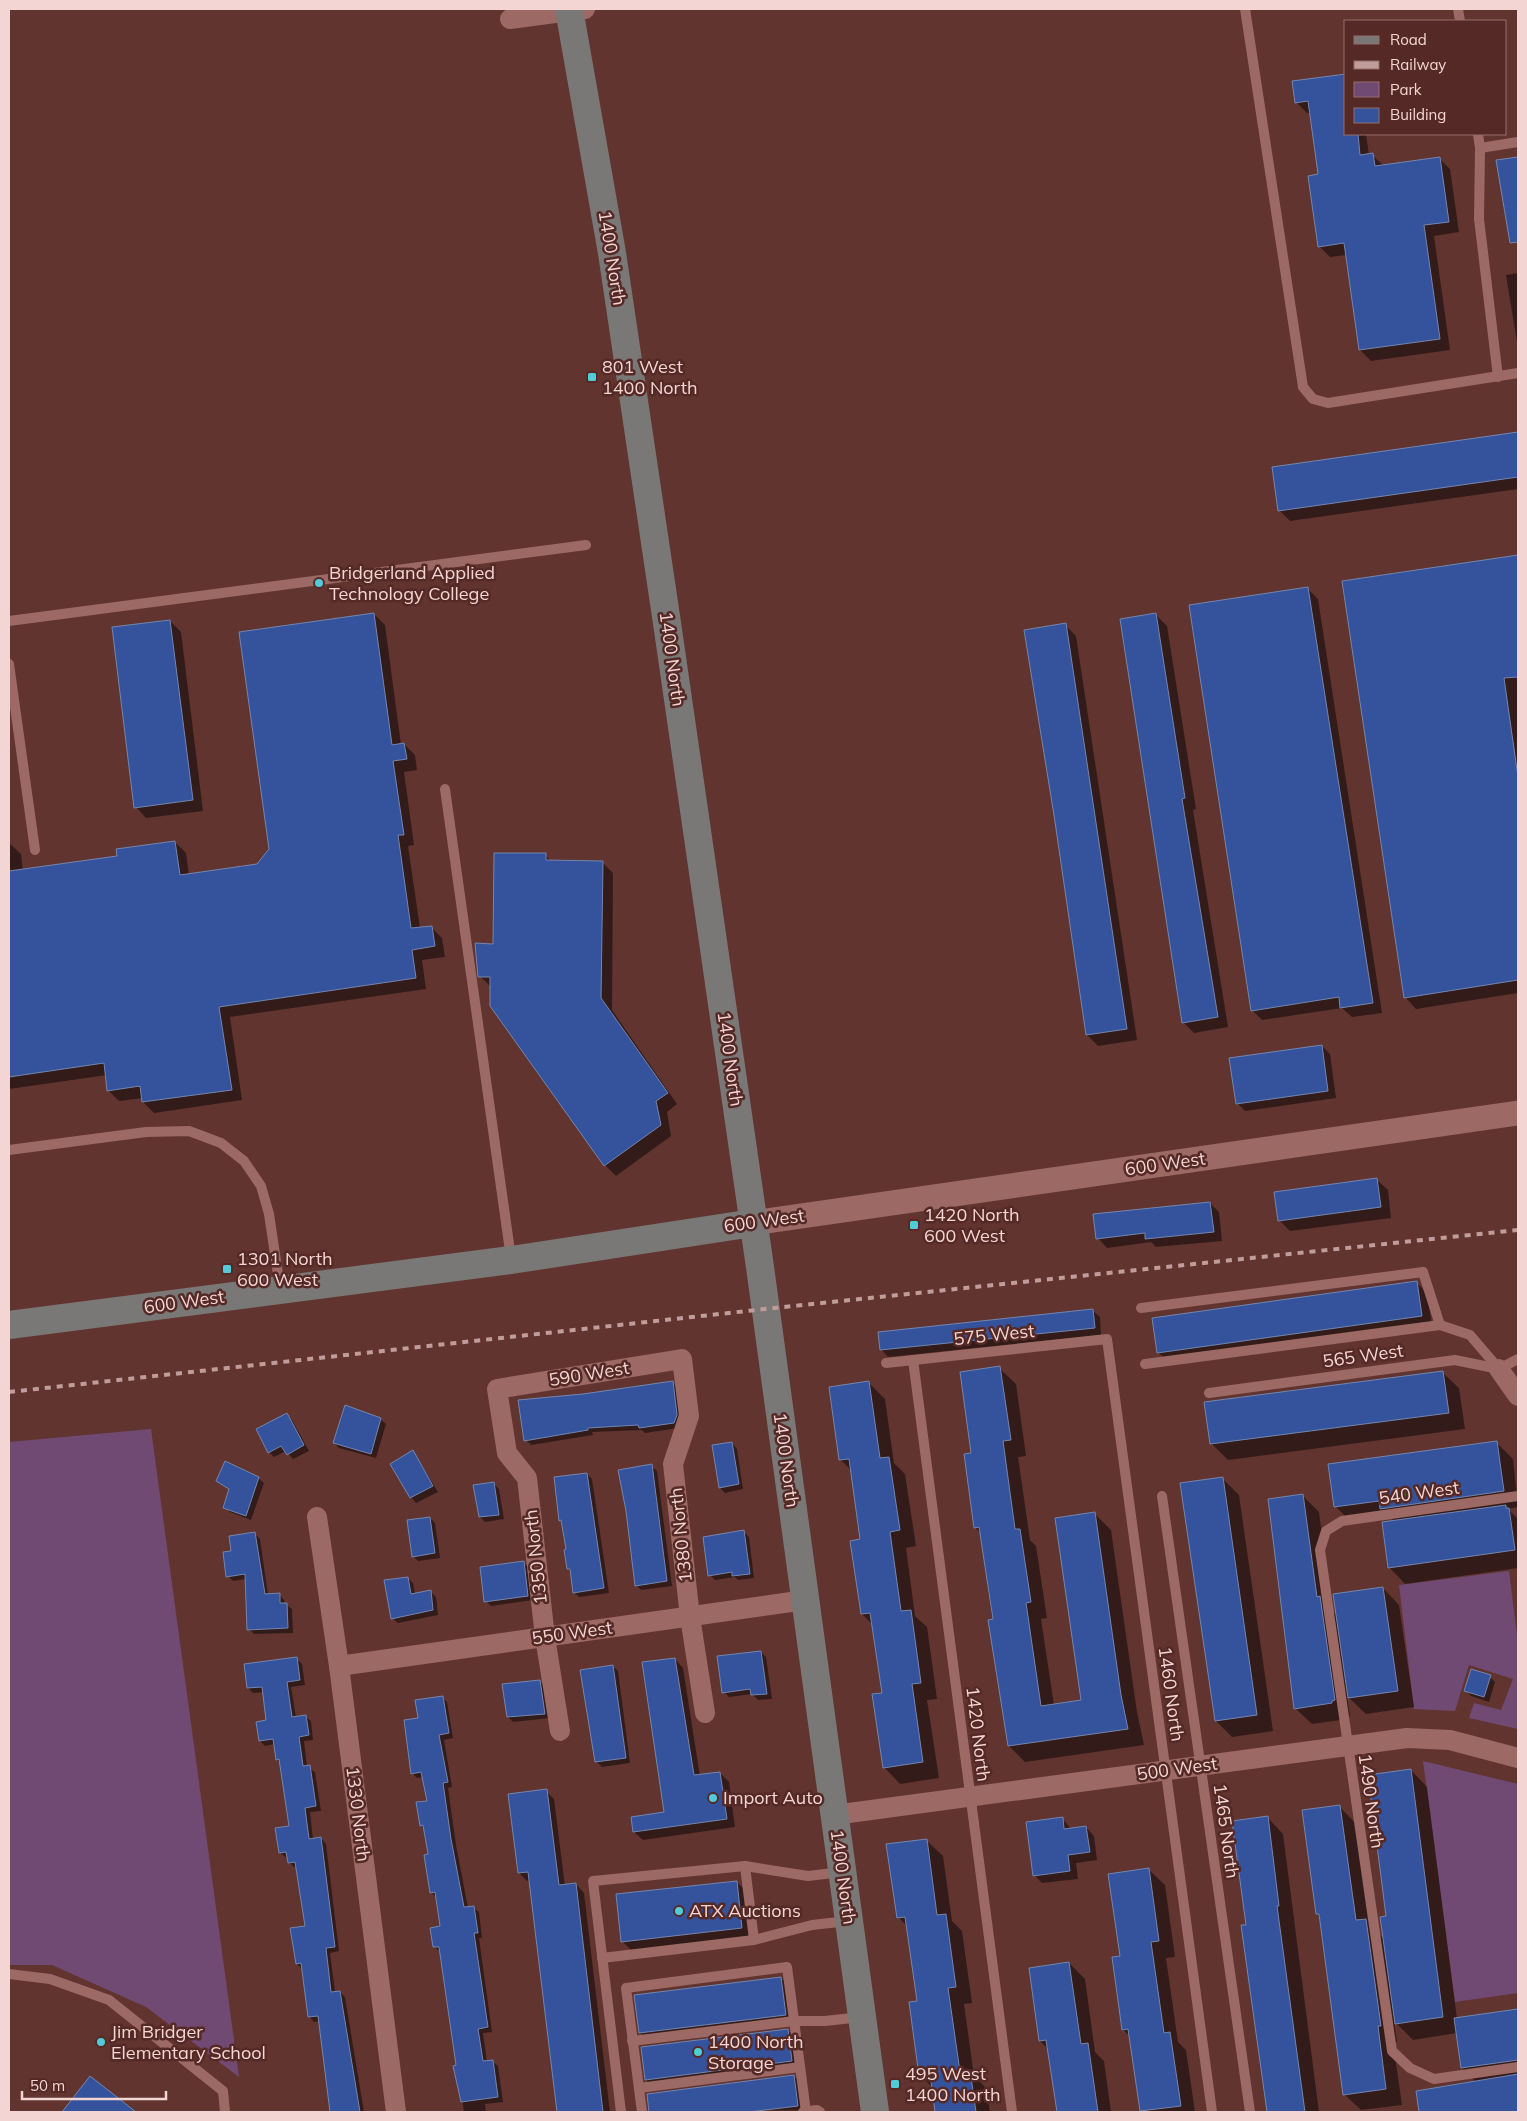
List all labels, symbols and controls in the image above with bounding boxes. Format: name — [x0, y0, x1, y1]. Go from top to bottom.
legend — [1344, 20, 1507, 135]
text: Road — [1390, 30, 1427, 49]
text: Railway — [1390, 55, 1446, 74]
text: Park — [1390, 80, 1422, 99]
text: Building — [1390, 105, 1446, 124]
street label: 1400 North — [594, 209, 631, 307]
place label: 801 West 1400 North — [602, 355, 697, 399]
marker: 801 West 1400 North — [586, 371, 598, 383]
place label: Bridgerland Applied Technology College — [329, 561, 495, 605]
marker: Bridgerland Applied Technology College — [313, 577, 325, 589]
street label: 1400 North — [654, 610, 691, 708]
street label: 1400 North — [712, 1010, 749, 1108]
street label: 600 West — [1123, 1146, 1207, 1181]
street label: 600 West — [722, 1203, 806, 1238]
place label: 1420 North 600 West — [924, 1203, 1019, 1247]
marker: 1420 North 600 West — [908, 1219, 920, 1231]
place label: 1301 North 600 West — [237, 1247, 332, 1291]
marker: 1301 North 600 West — [221, 1263, 233, 1275]
street label: 600 West — [142, 1284, 226, 1319]
street label: 575 West — [952, 1319, 1035, 1350]
street label: 565 West — [1321, 1338, 1405, 1373]
street label: 590 West — [547, 1356, 631, 1391]
street label: 1400 North — [768, 1411, 805, 1509]
street label: 540 West — [1377, 1475, 1461, 1510]
street label: 1380 North — [664, 1486, 697, 1584]
street label: 1350 North — [519, 1508, 552, 1606]
street label: 550 West — [530, 1615, 614, 1650]
street label: 1460 North — [1153, 1645, 1190, 1743]
street label: 1420 North — [961, 1685, 996, 1783]
street label: 500 West — [1135, 1751, 1219, 1786]
street label: 1490 North — [1353, 1752, 1390, 1850]
street label: 1330 North — [341, 1765, 376, 1863]
street label: 1465 North — [1208, 1782, 1245, 1880]
place label: Import Auto — [723, 1786, 823, 1809]
marker: Import Auto — [707, 1792, 719, 1804]
street label: 1400 North — [825, 1828, 862, 1926]
place label: ATX Auctions — [689, 1899, 801, 1922]
marker: ATX Auctions — [673, 1905, 685, 1917]
place label: Jim Bridger Elementary School — [111, 2020, 266, 2064]
place label: 1400 North Storage — [708, 2030, 803, 2074]
marker: Jim Bridger Elementary School — [95, 2036, 107, 2048]
marker: 1400 North Storage — [692, 2046, 704, 2058]
place label: 495 West 1400 North — [905, 2062, 1000, 2106]
scale bar — [22, 2068, 166, 2100]
text: 50 m — [30, 2076, 65, 2095]
marker: 495 West 1400 North — [889, 2078, 901, 2090]

